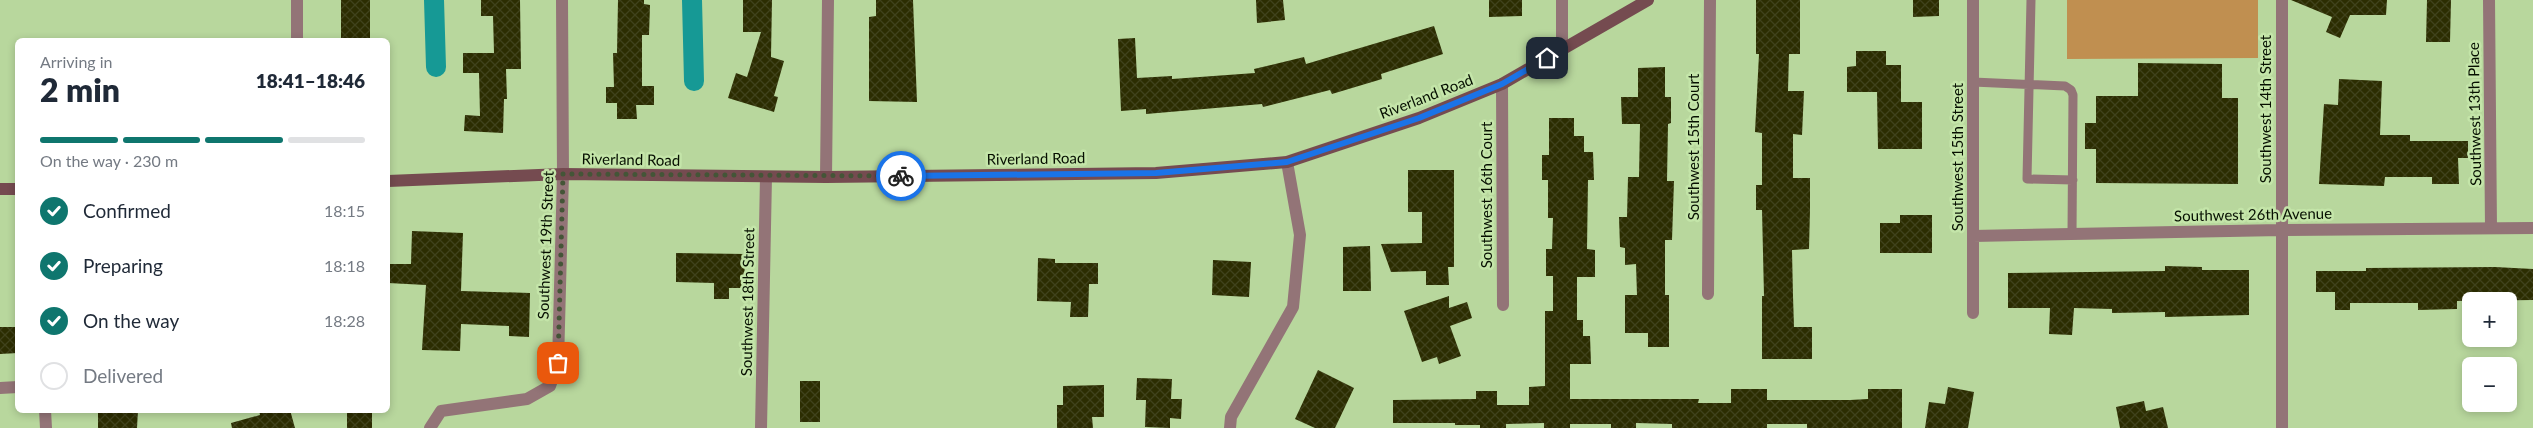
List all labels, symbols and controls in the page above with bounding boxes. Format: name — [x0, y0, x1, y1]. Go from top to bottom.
street label: Southwest 14th Street — [2256, 34, 2274, 183]
pin — [1526, 37, 1568, 79]
street label: Southwest 13th Place — [2464, 42, 2484, 186]
icon: home — [1533, 44, 1561, 72]
text: Arriving in — [40, 52, 113, 71]
text: 18:41–18:46 — [256, 69, 365, 92]
text: 2 min — [40, 70, 120, 109]
street label: Riverland Road — [1377, 70, 1475, 122]
street label: Southwest 15th Court — [1684, 73, 1702, 220]
street label: Southwest 15th Street — [1948, 82, 1966, 231]
street label: Southwest 16th Court — [1477, 121, 1495, 268]
street label: Riverland Road — [987, 148, 1085, 168]
street label: Riverland Road — [582, 149, 680, 169]
text: On the way · 230 m — [40, 151, 178, 170]
courier — [876, 151, 926, 201]
icon: bike — [887, 162, 915, 190]
street label: Southwest 19th Street — [533, 170, 557, 320]
icon: check — [40, 197, 68, 225]
text: Confirmed — [83, 199, 171, 222]
text: 18:15 — [324, 201, 365, 220]
street label: Southwest 26th Avenue — [2174, 204, 2332, 224]
street label: Southwest 18th Street — [737, 227, 757, 376]
icon: check — [40, 252, 68, 280]
text: Preparing — [83, 254, 163, 277]
text: 18:18 — [324, 256, 365, 275]
map controls — [2462, 292, 2517, 412]
button: + — [2462, 292, 2517, 347]
icon: check — [40, 307, 68, 335]
text: On the way — [83, 309, 179, 332]
text: 18:28 — [324, 311, 365, 330]
pin — [537, 342, 579, 384]
icon: bag — [544, 349, 572, 377]
button: − — [2462, 357, 2517, 412]
text: Delivered — [83, 364, 163, 387]

